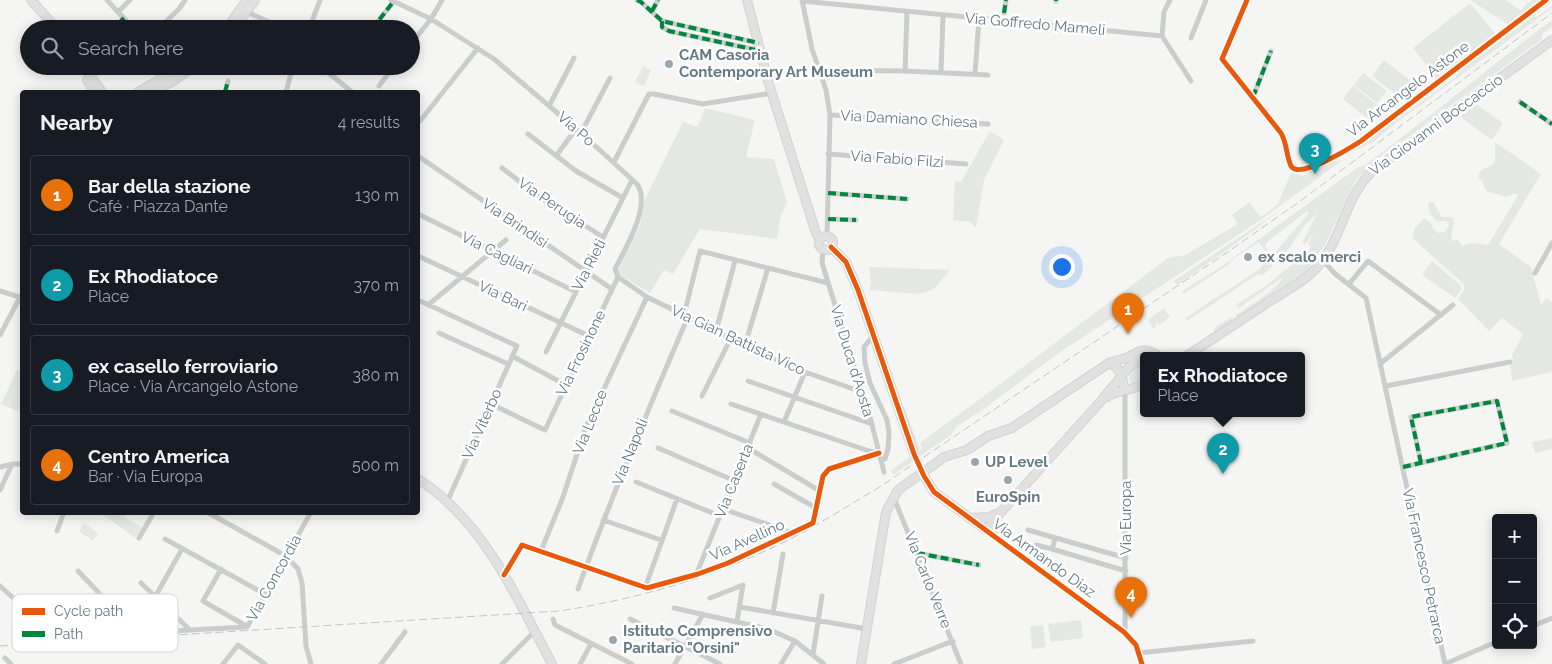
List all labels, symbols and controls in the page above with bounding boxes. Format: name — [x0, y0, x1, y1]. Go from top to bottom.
street label: Via Goffredo Mameli — [964, 9, 1106, 39]
search box — [20, 20, 420, 75]
icon: search — [38, 34, 66, 62]
text: Search here — [78, 37, 184, 59]
street label: Via Arcangelo Astone — [1343, 37, 1473, 141]
place label: CAM Casoria Contemporary Art Museum — [679, 46, 873, 81]
marker: CAM Casoria Contemporary Art Museum — [663, 58, 675, 70]
street label: Via Giovanni Boccaccio — [1366, 70, 1506, 180]
street label: Via Damiano Chiesa — [840, 106, 978, 132]
street label: Via Po — [554, 108, 598, 150]
text: Nearby — [40, 110, 113, 135]
text: 4 results — [338, 113, 400, 132]
pin: 3 — [1299, 133, 1331, 174]
street label: Via Fabio Filzi — [850, 147, 944, 171]
street label: Via Perugia — [514, 174, 590, 232]
text: Bar della stazione — [88, 175, 251, 197]
text: 1 — [53, 186, 61, 205]
text: 130 m — [355, 186, 399, 205]
street label: Via Brindisi — [479, 194, 551, 252]
text: Café · Piazza Dante — [88, 197, 228, 216]
street label: Via Cagliari — [458, 228, 536, 278]
street label: Via Rieti — [568, 236, 610, 294]
place label: ex scalo merci — [1258, 248, 1361, 266]
marker: ex scalo merci — [1242, 251, 1254, 263]
your location — [1049, 254, 1075, 280]
text: Ex Rhodiatoce — [88, 265, 218, 287]
text: 2 — [52, 276, 62, 295]
text: 370 m — [353, 276, 399, 295]
street label: Via Bari — [476, 277, 530, 315]
text: Place — [88, 287, 129, 306]
pin: 1 — [1112, 293, 1144, 334]
street label: Via Gian Battista Vico — [668, 301, 808, 379]
street label: Via Duca d'Aosta — [826, 303, 878, 419]
street label: Via Frosinone — [552, 307, 610, 399]
popup — [1140, 352, 1305, 417]
text: ex casello ferroviario — [88, 355, 278, 377]
text: Ex Rhodiatoce — [1157, 364, 1288, 386]
text: 3 — [53, 366, 61, 385]
text: 380 m — [352, 366, 399, 385]
text: Place · Via Arcangelo Astone — [88, 377, 298, 396]
street label: Via Viterbo — [458, 386, 506, 462]
text: Place — [1157, 386, 1199, 405]
street label: Via Lecce — [569, 387, 611, 457]
street label: Via Napoli — [608, 416, 652, 488]
pin: 2 — [1207, 433, 1239, 474]
street label: Via Caserta — [711, 441, 757, 521]
text: Centro America — [88, 445, 229, 467]
place label: UP Level — [985, 453, 1048, 471]
text: 4 — [52, 456, 62, 475]
text: 500 m — [352, 456, 399, 475]
marker: UP Level — [969, 456, 981, 468]
text: Bar · Via Europa — [88, 467, 203, 486]
marker: EuroSpin — [1002, 474, 1014, 486]
street label: Via Europa — [1117, 481, 1135, 555]
street label: Via Francesco Petrarca — [1399, 486, 1449, 646]
place label: EuroSpin — [976, 488, 1040, 506]
map controls — [1492, 514, 1537, 649]
button: + — [1492, 514, 1537, 559]
street label: Via Avellino — [707, 515, 787, 565]
street label: Via Armando Diaz — [989, 515, 1099, 601]
street label: Via Carlo Verre — [900, 529, 956, 631]
street label: Via Concordia — [243, 532, 305, 624]
button: − — [1492, 559, 1537, 604]
pin: 4 — [1115, 577, 1147, 618]
legend — [12, 594, 178, 652]
text: Cycle path — [54, 603, 123, 619]
button: locate — [1492, 604, 1537, 649]
place label: Istituto Comprensivo Paritario "Orsini" — [623, 622, 772, 657]
text: Path — [54, 626, 83, 642]
marker: Istituto Comprensivo Paritario "Orsini" — [607, 634, 619, 646]

